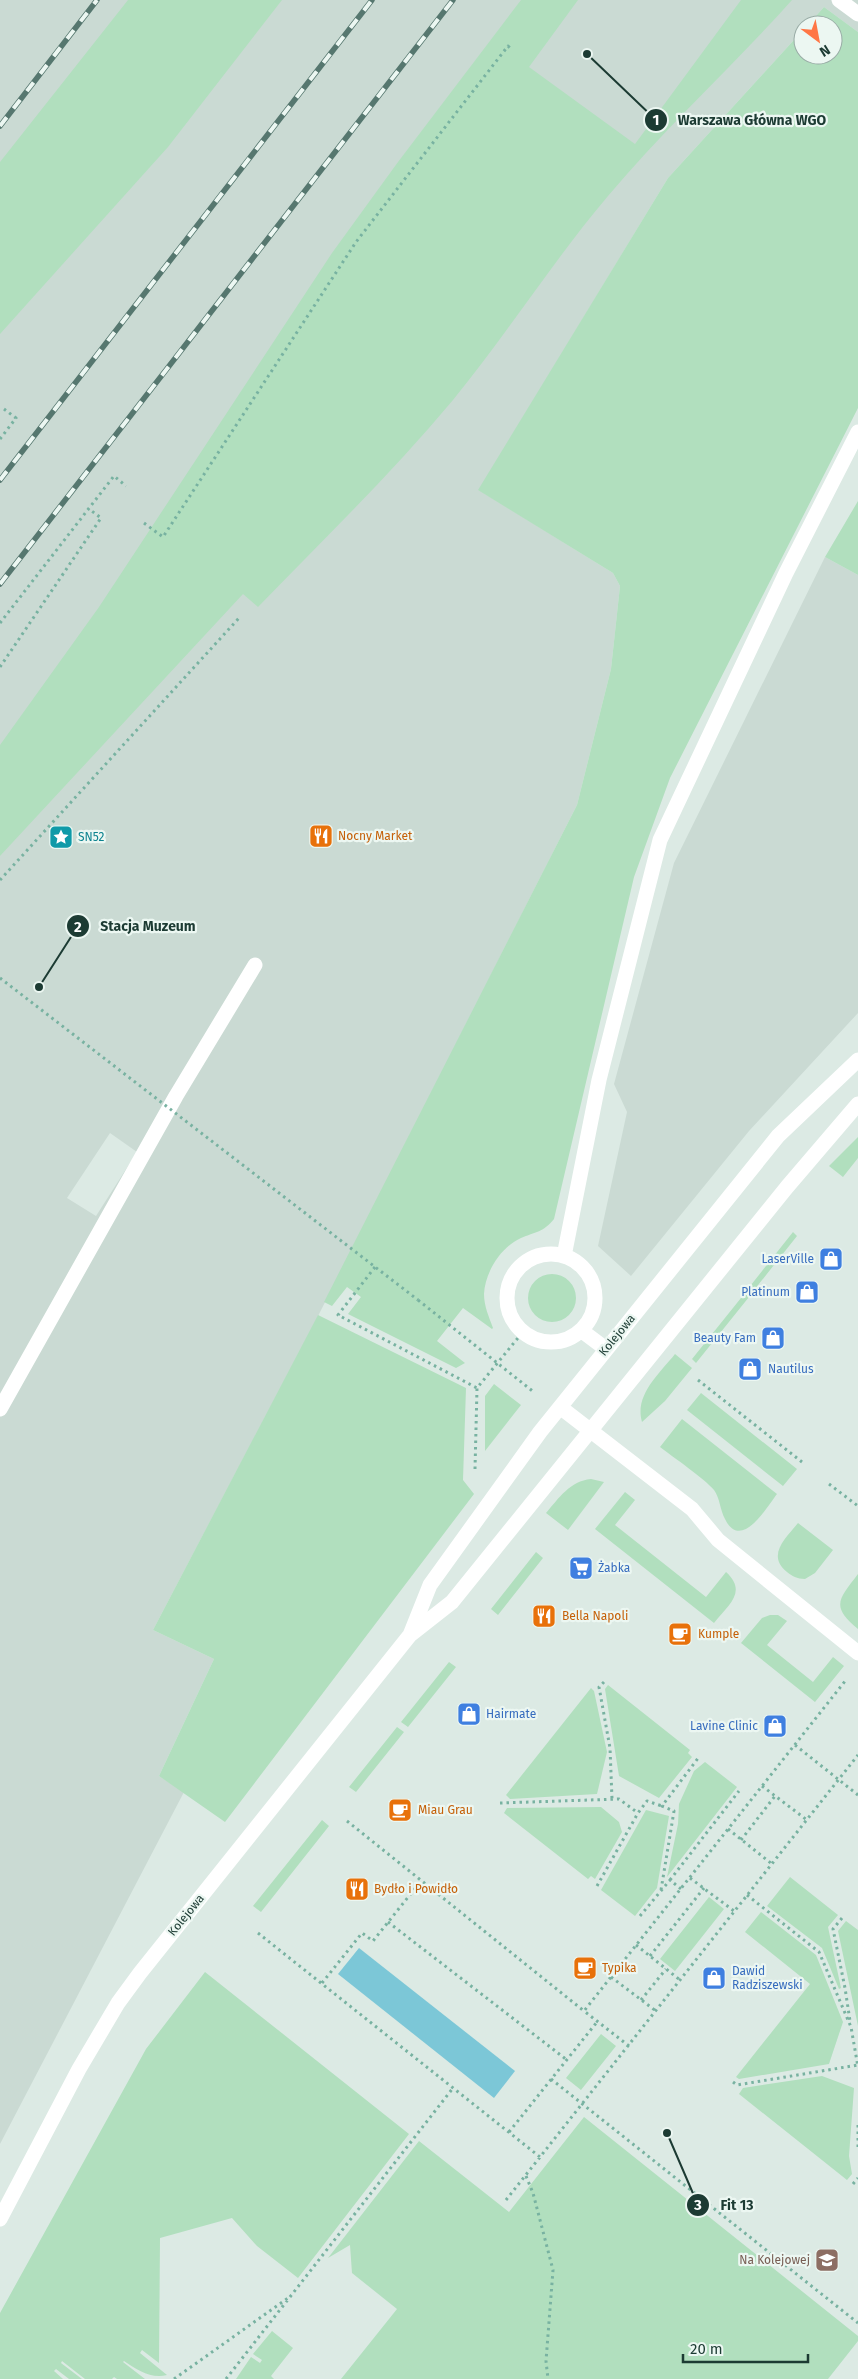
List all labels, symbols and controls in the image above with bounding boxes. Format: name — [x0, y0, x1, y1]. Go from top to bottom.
north arrow — [793, 15, 843, 65]
text: N — [816, 41, 833, 60]
callout: Warszawa Główna WGO — [643, 106, 837, 135]
text: 1 — [653, 111, 659, 129]
text: Warszawa Główna WGO — [678, 112, 827, 129]
restaurant icon: Nocny Market — [308, 823, 334, 849]
place icon: SN52 — [48, 824, 74, 850]
place label: Nocny Market — [338, 829, 413, 843]
place label: SN52 — [78, 830, 105, 844]
callout: Stacja Muzeum — [65, 912, 206, 941]
text: 2 — [74, 918, 82, 936]
text: Stacja Muzeum — [100, 918, 196, 935]
shop icon: LaserVille — [818, 1246, 844, 1272]
place label: LaserVille — [761, 1252, 814, 1266]
shop icon: Platinum — [794, 1279, 820, 1305]
place label: Platinum — [741, 1285, 790, 1299]
street label: Kolejowa — [596, 1311, 638, 1359]
shop icon: Beauty Fam — [760, 1325, 786, 1351]
place label: Beauty Fam — [693, 1331, 756, 1345]
shop icon: Nautilus — [737, 1356, 763, 1382]
place label: Nautilus — [768, 1362, 814, 1376]
supermarket icon: Żabka — [568, 1555, 594, 1581]
place label: Żabka — [598, 1560, 630, 1575]
restaurant icon: Bella Napoli — [531, 1603, 557, 1629]
place label: Bella Napoli — [562, 1609, 628, 1623]
cafe icon: Kumple — [667, 1621, 693, 1647]
place label: Kumple — [698, 1627, 739, 1641]
shop icon: Hairmate — [456, 1701, 482, 1727]
place label: Hairmate — [486, 1707, 536, 1721]
shop icon: Lavine Clinic — [762, 1713, 788, 1739]
place label: Lavine Clinic — [690, 1719, 758, 1733]
cafe icon: Miau Grau — [387, 1797, 413, 1823]
place label: Miau Grau — [418, 1803, 473, 1817]
restaurant icon: Bydło i Powidło — [344, 1876, 370, 1902]
place label: Bydło i Powidło — [374, 1882, 458, 1896]
street label: Kolejowa — [165, 1891, 207, 1939]
cafe icon: Typika — [572, 1955, 598, 1981]
place label: Typika — [602, 1961, 637, 1975]
place label: Dawid Radziszewski — [732, 1964, 803, 1992]
shop icon: Dawid Radziszewski — [701, 1965, 727, 1991]
callout: Fit 13 — [685, 2190, 763, 2219]
text: 3 — [693, 2196, 702, 2214]
text: Fit 13 — [721, 2197, 753, 2214]
school or university icon: Na Kolejowej — [814, 2247, 840, 2273]
place label: Na Kolejowej — [739, 2253, 810, 2267]
scale bar — [683, 2332, 808, 2364]
text: 20 m — [690, 2340, 723, 2358]

